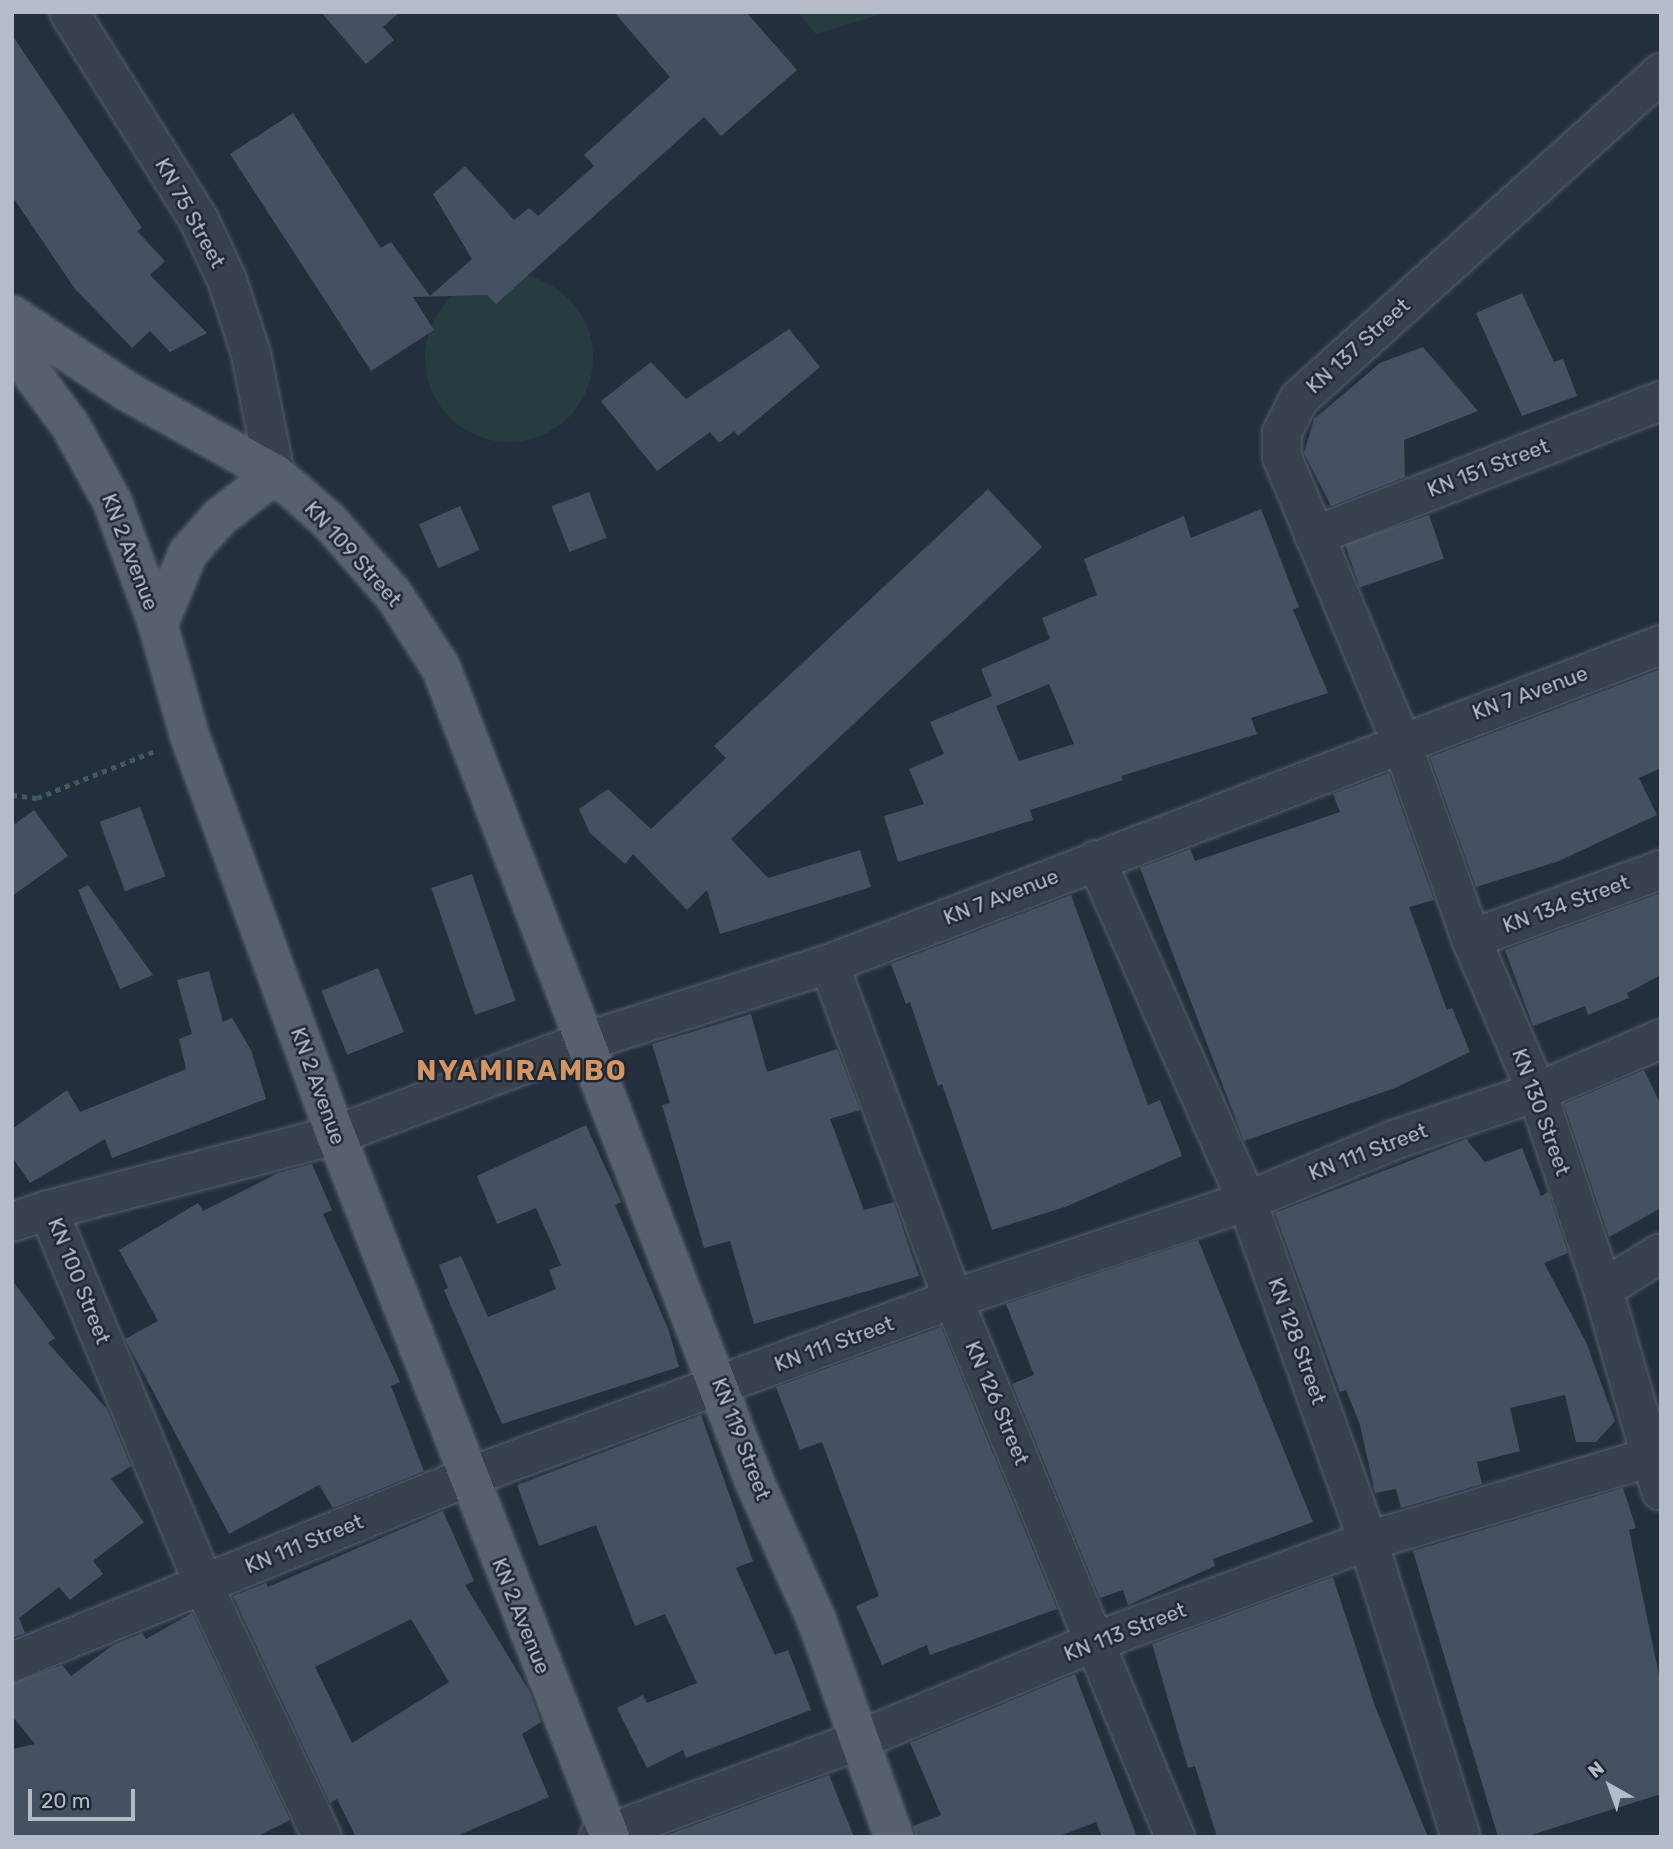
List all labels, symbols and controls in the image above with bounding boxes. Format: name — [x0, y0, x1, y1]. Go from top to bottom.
street label: KN 75 Street — [150, 154, 230, 272]
street label: KN 137 Street — [1301, 293, 1415, 399]
street label: KN 151 Street — [1424, 433, 1552, 503]
street label: KN 2 Avenue — [96, 490, 164, 614]
street label: KN 109 Street — [299, 496, 407, 612]
street label: KN 7 Avenue — [1468, 660, 1592, 726]
street label: KN 7 Avenue — [940, 863, 1062, 931]
street label: KN 134 Street — [1499, 869, 1633, 939]
street label: KN 2 Avenue — [285, 1024, 351, 1148]
street label: KN 130 Street — [1506, 1045, 1576, 1179]
district label: NYAMIRAMBO — [418, 1054, 626, 1088]
street label: KN 111 Street — [1305, 1118, 1431, 1186]
street label: KN 100 Street — [42, 1214, 116, 1348]
street label: KN 128 Street — [1262, 1274, 1332, 1408]
street label: KN 111 Street — [771, 1311, 897, 1377]
street label: KN 126 Street — [960, 1337, 1034, 1469]
street label: KN 119 Street — [706, 1374, 776, 1504]
street label: KN 111 Street — [241, 1509, 367, 1579]
street label: KN 2 Avenue — [486, 1554, 556, 1678]
street label: KN 113 Street — [1060, 1597, 1190, 1667]
north arrow — [1575, 1751, 1645, 1821]
text: N — [1584, 1756, 1609, 1783]
scale bar — [32, 1776, 138, 1820]
text: 20 m — [41, 1788, 90, 1813]

